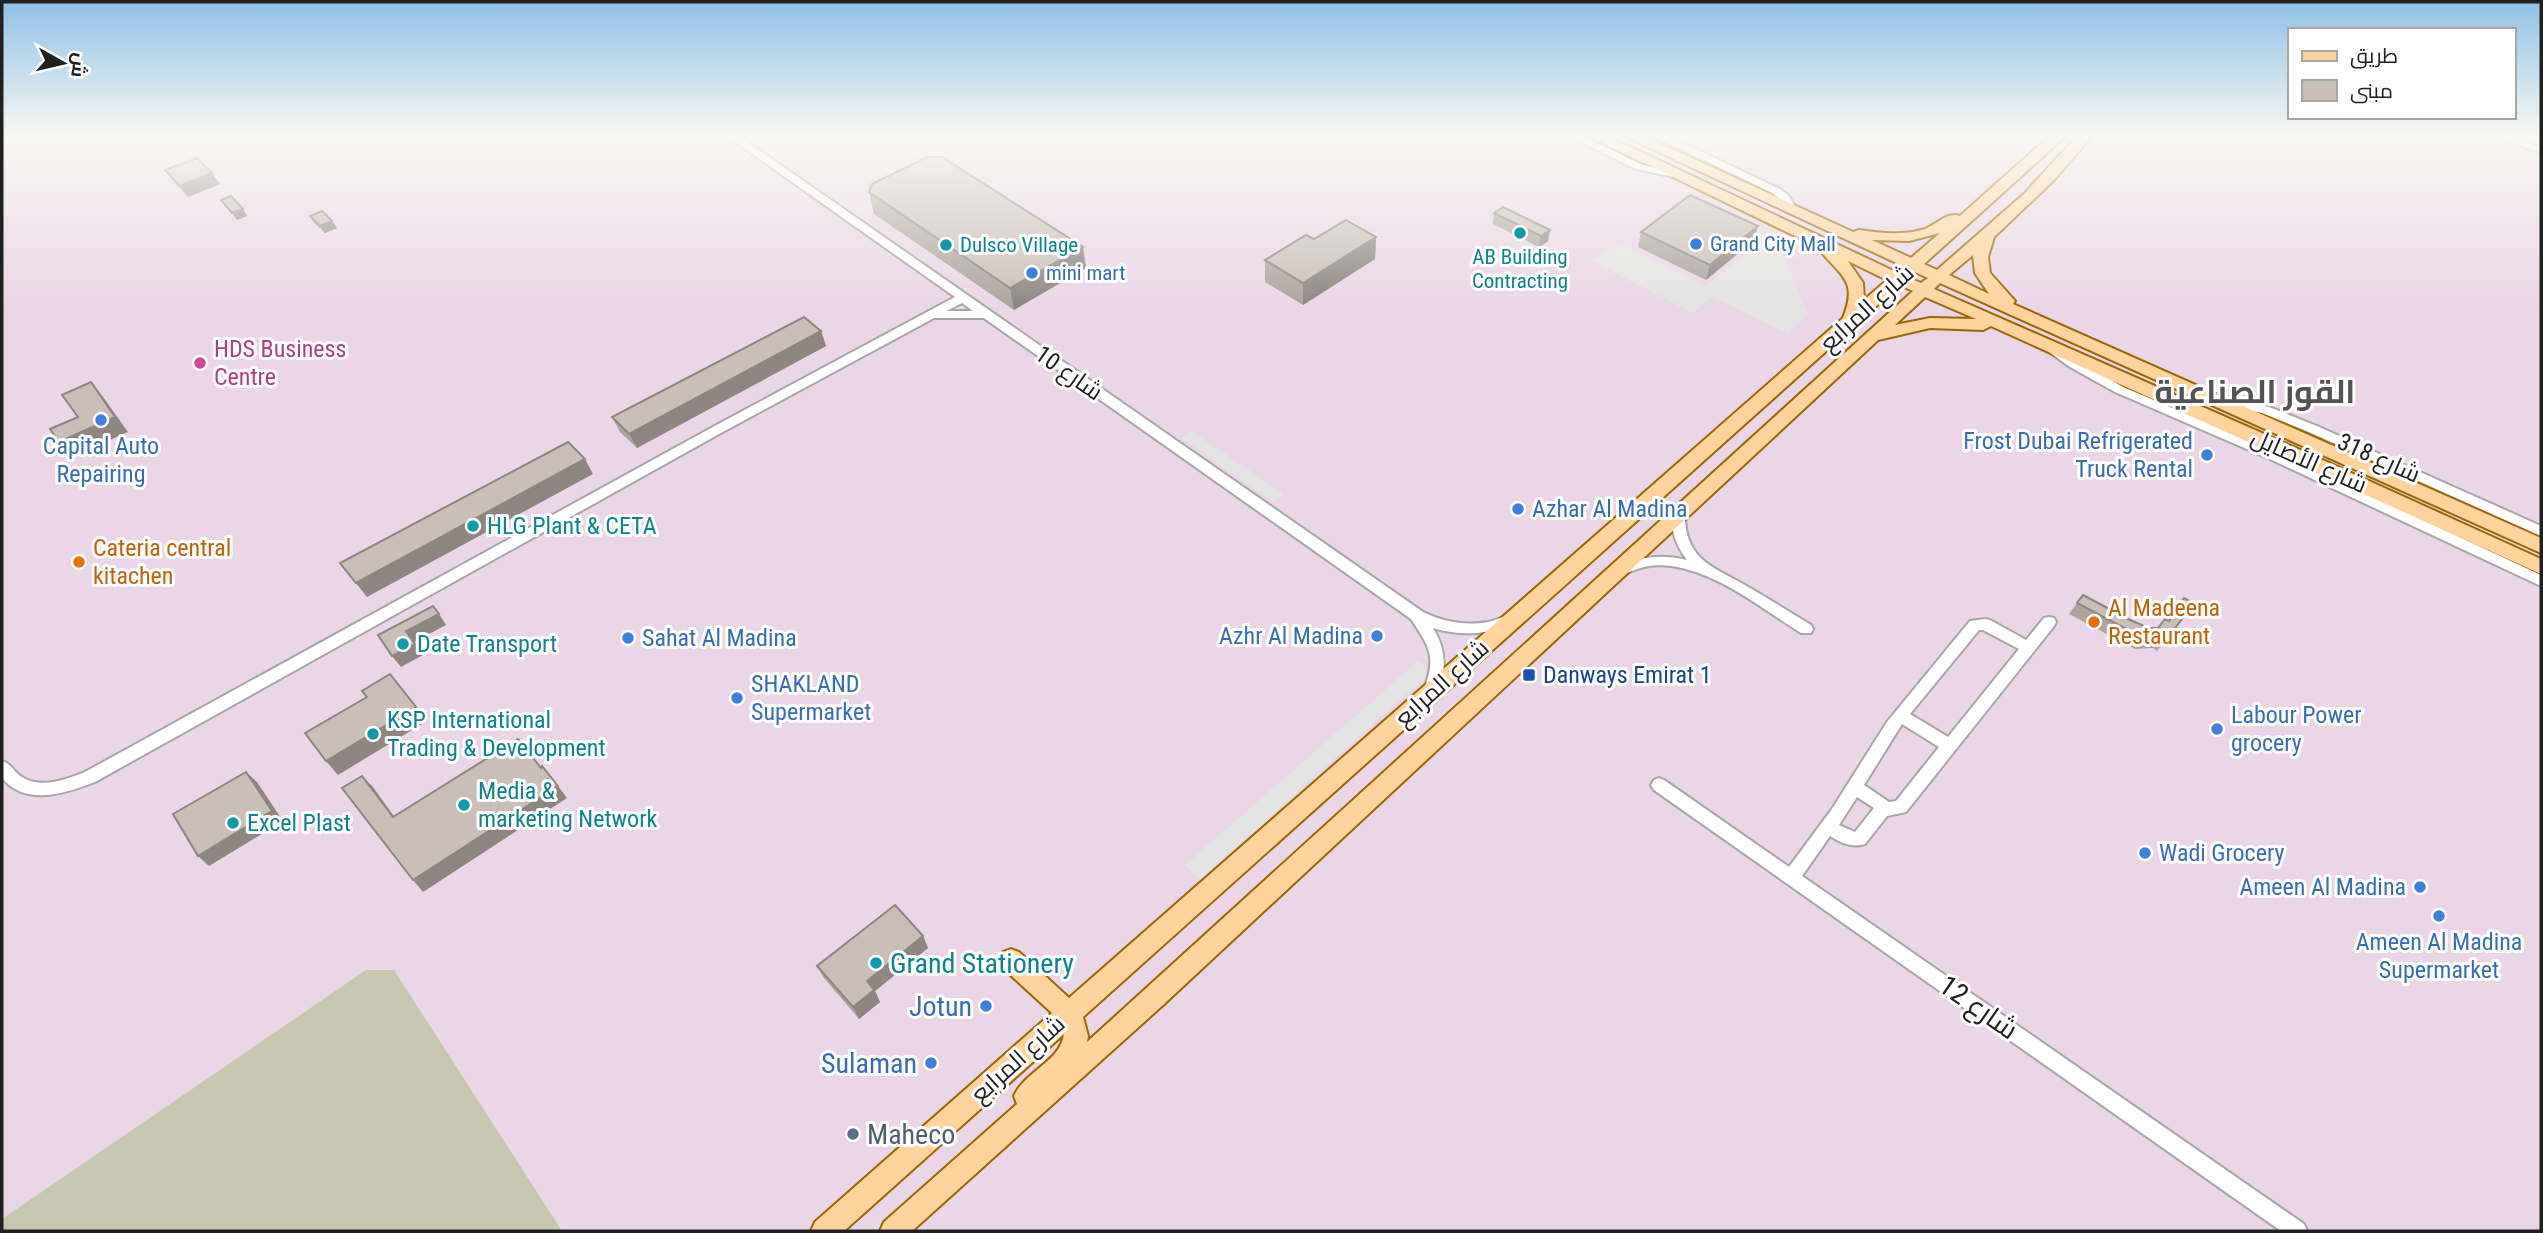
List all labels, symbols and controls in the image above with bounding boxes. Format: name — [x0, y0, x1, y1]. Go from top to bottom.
north arrow — [28, 28, 98, 98]
legend — [2288, 28, 2515, 119]
text: طريق — [2350, 44, 2398, 69]
text: ش — [66, 52, 92, 79]
text: مبنى — [2350, 79, 2393, 104]
marker: AB Building Contracting — [1512, 225, 1528, 241]
place label: Grand City Mall — [1710, 232, 1836, 256]
place label: Dulsco Village — [960, 233, 1078, 257]
marker: Grand City Mall — [1688, 236, 1704, 252]
marker: Dulsco Village — [938, 237, 954, 253]
place label: AB Building Contracting — [1472, 245, 1568, 293]
street label: شارع المرابع — [1814, 259, 1921, 359]
place label: mini mart — [1046, 261, 1125, 285]
marker: mini mart — [1024, 265, 1040, 281]
place label: HDS Business Centre — [214, 335, 346, 391]
street label: شارع 10 — [1029, 340, 1108, 408]
marker: HDS Business Centre — [192, 355, 208, 371]
district label: القوز الصناعية — [2155, 373, 2355, 411]
marker: Capital Auto Repairing — [93, 412, 109, 428]
street label: شارع الأصايل — [2246, 423, 2371, 501]
place label: Frost Dubai Refrigerated Truck Rental — [1963, 427, 2193, 483]
street label: شارع 318 — [2333, 427, 2425, 490]
place label: Capital Auto Repairing — [43, 432, 159, 488]
marker: Frost Dubai Refrigerated Truck Rental — [2199, 447, 2215, 463]
place label: Azhar Al Madina — [1532, 495, 1687, 523]
marker: Azhar Al Madina — [1510, 501, 1526, 517]
place label: HLG Plant & CETA — [487, 512, 657, 540]
marker: HLG Plant & CETA — [465, 518, 481, 534]
place label: Cateria central kitachen — [93, 534, 231, 590]
marker: Cateria central kitachen — [71, 554, 87, 570]
place label: Al Madeena Restaurant — [2108, 594, 2220, 650]
marker: Al Madeena Restaurant — [2086, 614, 2102, 630]
place label: Azhr Al Madina — [1219, 622, 1363, 650]
place label: Sahat Al Madina — [642, 624, 797, 652]
marker: Azhr Al Madina — [1369, 628, 1385, 644]
place label: Date Transport — [417, 630, 557, 658]
marker: Sahat Al Madina — [620, 630, 636, 646]
street label: شارع المرابع — [1389, 634, 1496, 734]
marker: Date Transport — [395, 636, 411, 652]
place label: Danways Emirat 1 — [1543, 661, 1712, 689]
marker: Danways Emirat 1 — [1521, 667, 1537, 683]
place label: SHAKLAND Supermarket — [751, 670, 871, 726]
marker: SHAKLAND Supermarket — [729, 690, 745, 706]
place label: Labour Power grocery — [2231, 701, 2362, 757]
place label: KSP International Trading & Development — [387, 706, 606, 762]
marker: Labour Power grocery — [2209, 721, 2225, 737]
marker: KSP International Trading & Development — [365, 726, 381, 742]
place label: Media & marketing Network — [478, 777, 657, 833]
marker: Media & marketing Network — [456, 797, 472, 813]
place label: Excel Plast — [247, 809, 351, 837]
marker: Excel Plast — [225, 815, 241, 831]
place label: Wadi Grocery — [2159, 839, 2284, 867]
marker: Wadi Grocery — [2137, 845, 2153, 861]
place label: Ameen Al Madina — [2239, 873, 2406, 901]
marker: Ameen Al Madina — [2412, 879, 2428, 895]
marker: Ameen Al Madina Supermarket — [2431, 908, 2447, 924]
place label: Ameen Al Madina Supermarket — [2356, 928, 2522, 984]
place label: Grand Stationery — [890, 947, 1074, 980]
marker: Grand Stationery — [868, 955, 884, 971]
street label: شارع 12 — [1932, 969, 2024, 1048]
place label: Jotun — [909, 990, 972, 1023]
marker: Jotun — [978, 998, 994, 1014]
street label: شارع المرابع — [965, 1010, 1072, 1110]
place label: Sulaman — [821, 1047, 917, 1080]
marker: Sulaman — [923, 1055, 939, 1071]
place label: Maheco — [867, 1118, 955, 1151]
marker: Maheco — [845, 1126, 861, 1142]

